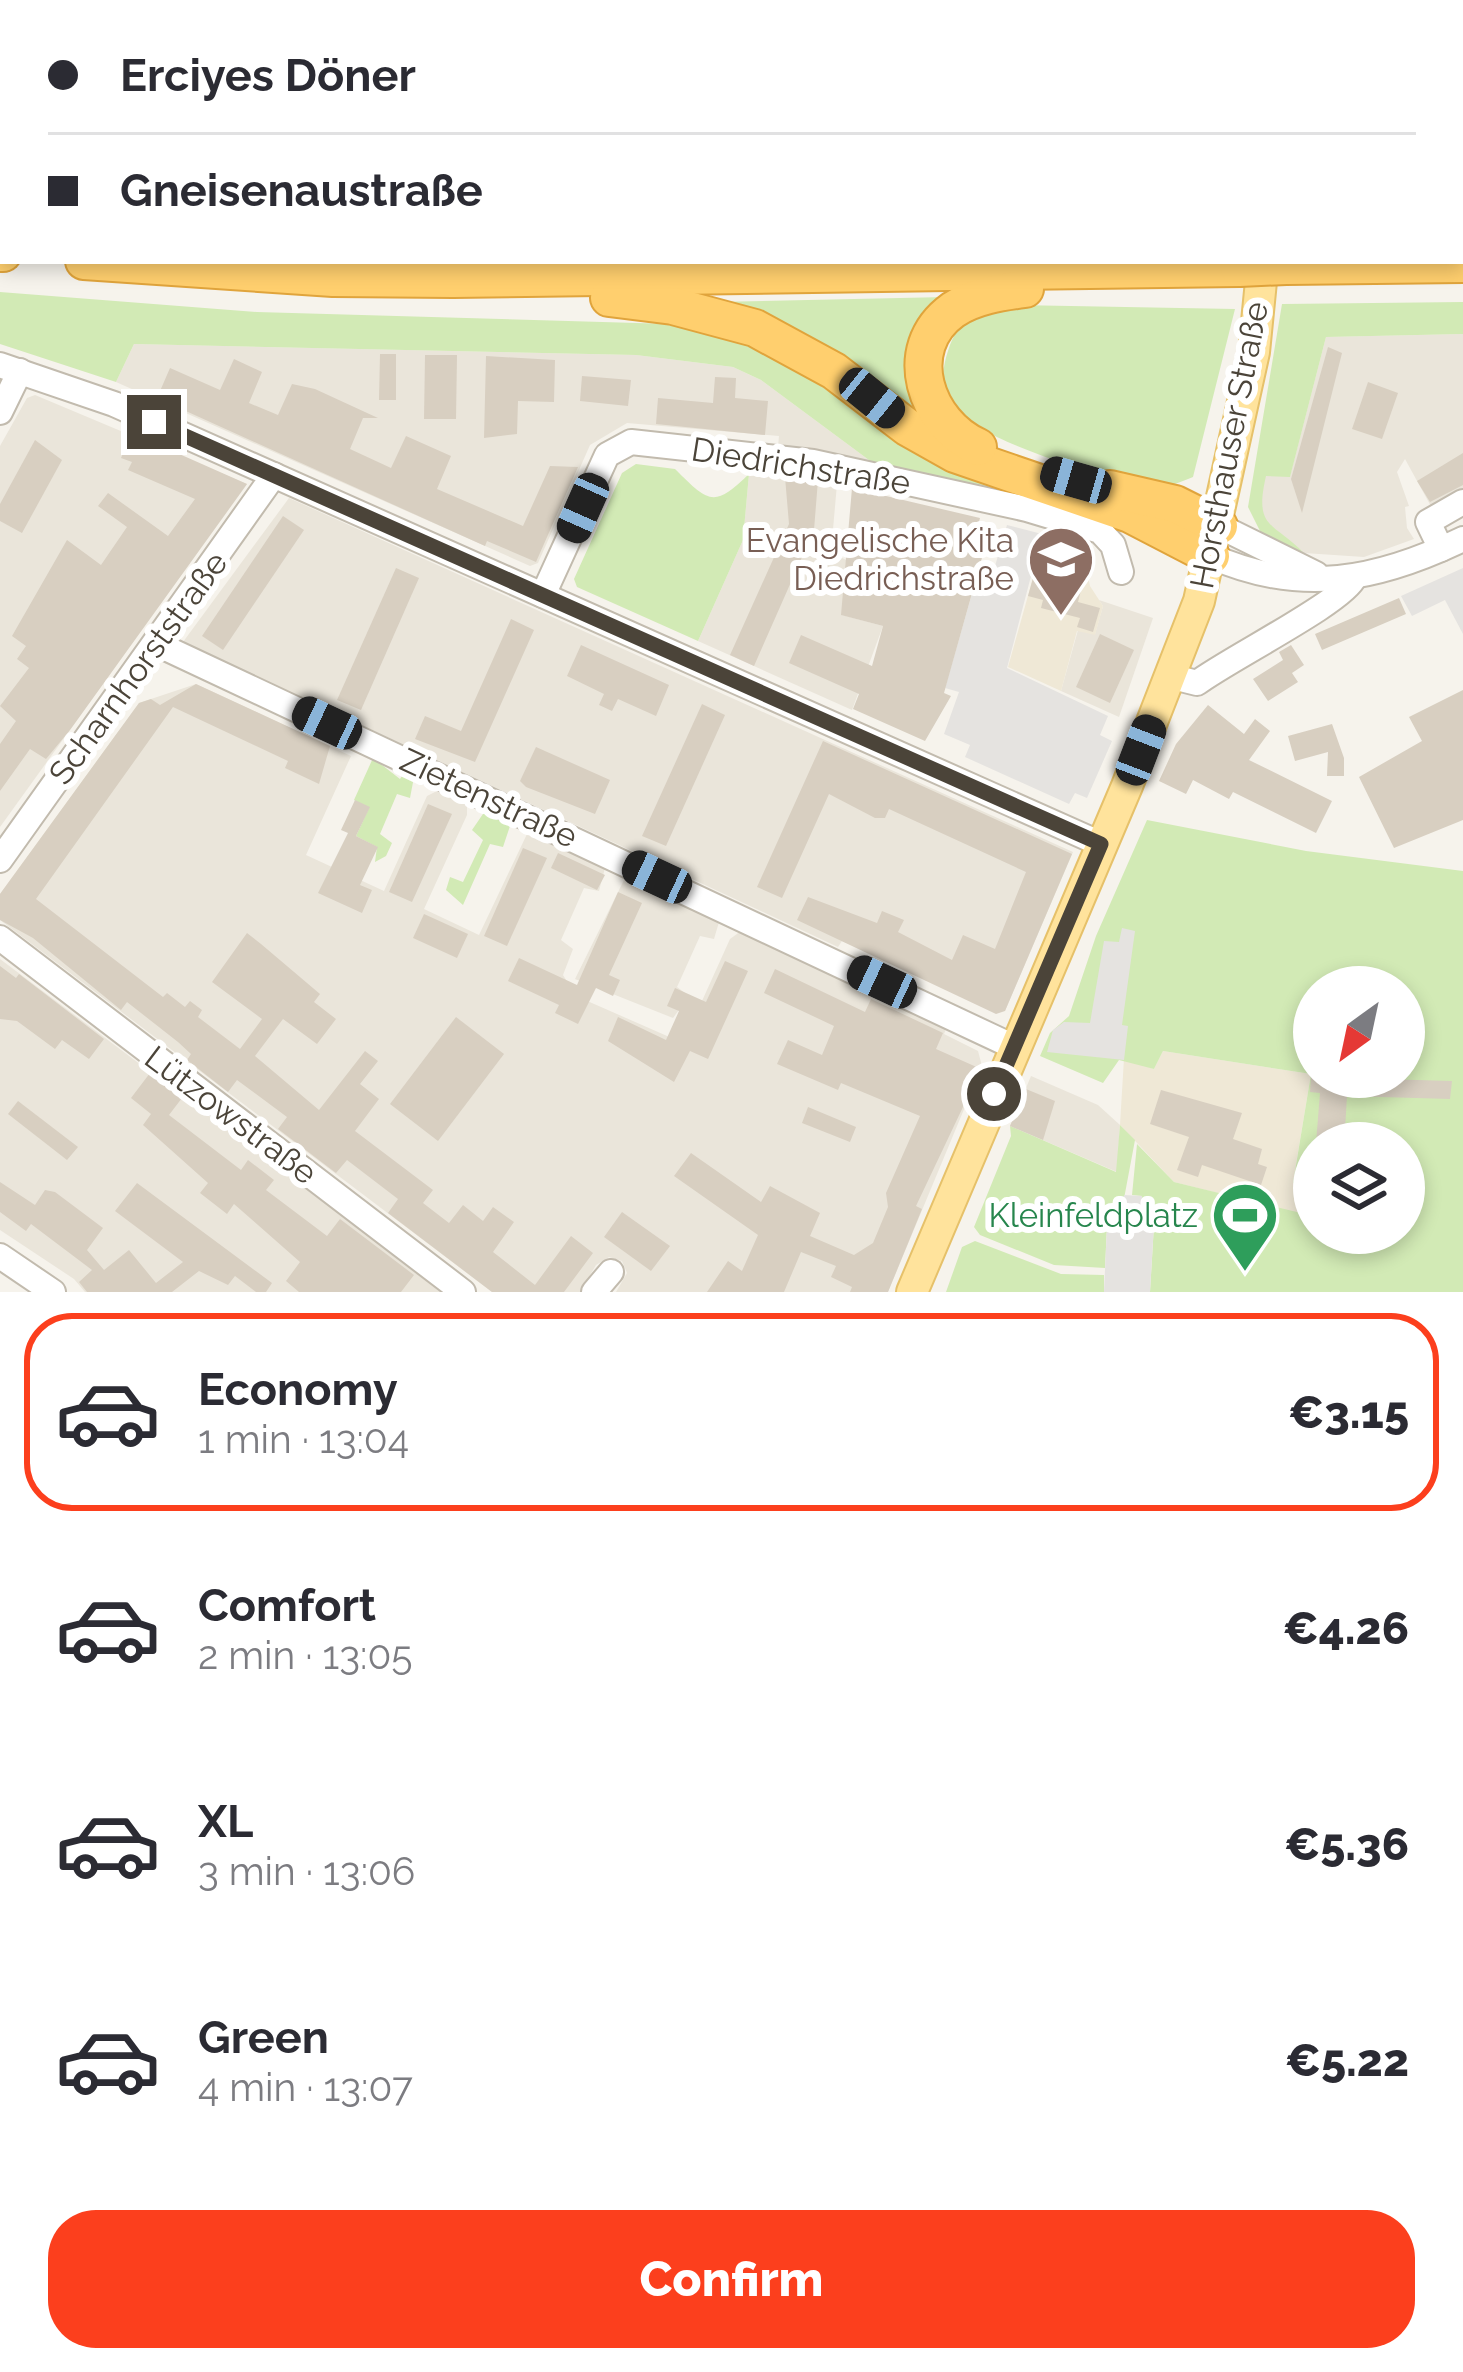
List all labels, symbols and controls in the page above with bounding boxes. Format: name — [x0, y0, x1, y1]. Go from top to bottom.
text: Erciyes Döner — [120, 49, 416, 102]
text: Gneisenaustraße — [120, 164, 483, 217]
street label: Horsthauser Straße — [1182, 298, 1276, 592]
car — [833, 361, 911, 435]
route end — [127, 395, 181, 449]
street label: Diedrichstraße — [689, 429, 913, 503]
car — [1036, 453, 1116, 507]
car — [552, 468, 614, 548]
place label: Evangelische Kita Diedrichstraße — [746, 521, 1014, 598]
school or university icon: Evangelische Kita Diedrichstraße — [1026, 524, 1096, 618]
street label: Scharnhorststraße — [41, 544, 235, 792]
car — [287, 691, 367, 755]
car — [1111, 710, 1171, 790]
street label: Zietenstraße — [394, 740, 584, 856]
car — [617, 845, 697, 909]
car — [842, 950, 922, 1014]
north arrow — [1293, 966, 1425, 1098]
map controls — [1293, 966, 1425, 1254]
street label: Lützowstraße — [137, 1038, 325, 1192]
route start — [967, 1067, 1021, 1121]
button: layers — [1293, 1122, 1425, 1254]
sports icon: Kleinfeldplatz — [1210, 1180, 1280, 1274]
place label: Kleinfeldplatz — [988, 1196, 1198, 1235]
icon: car — [54, 1358, 162, 1466]
text: Economy — [198, 1363, 398, 1416]
text: €3.15 — [1288, 1386, 1409, 1439]
text: 1 min · 13:04 — [198, 1416, 409, 1462]
icon: car — [54, 1574, 162, 1682]
text: Comfort — [198, 1579, 376, 1632]
text: €4.26 — [1283, 1602, 1409, 1655]
text: 2 min · 13:05 — [198, 1632, 413, 1678]
icon: car — [54, 1790, 162, 1898]
text: XL — [198, 1795, 253, 1848]
text: €5.36 — [1284, 1818, 1409, 1871]
text: 3 min · 13:06 — [198, 1848, 415, 1894]
icon: car — [54, 2006, 162, 2114]
text: Green — [198, 2011, 329, 2064]
text: €5.22 — [1285, 2034, 1409, 2087]
text: 4 min · 13:07 — [198, 2064, 413, 2110]
button: Confirm — [48, 2210, 1415, 2348]

